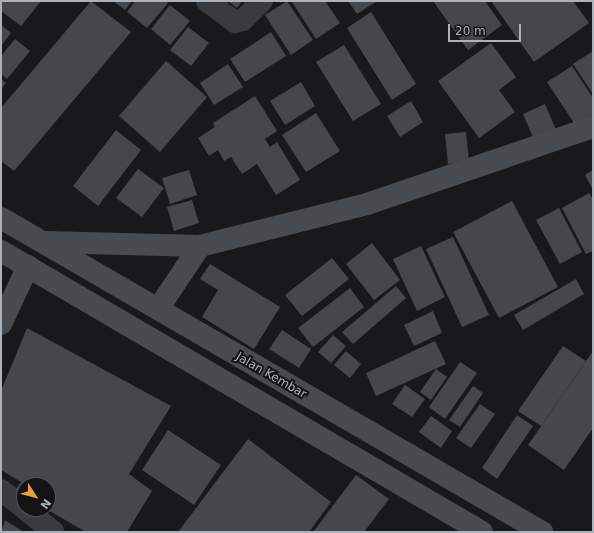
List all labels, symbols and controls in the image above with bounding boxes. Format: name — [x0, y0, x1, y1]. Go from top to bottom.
scale bar — [450, 16, 523, 42]
text: 20 m — [455, 24, 486, 38]
street label: Jalan Kembar — [233, 350, 309, 402]
north arrow — [16, 477, 56, 517]
text: N — [37, 496, 53, 511]

